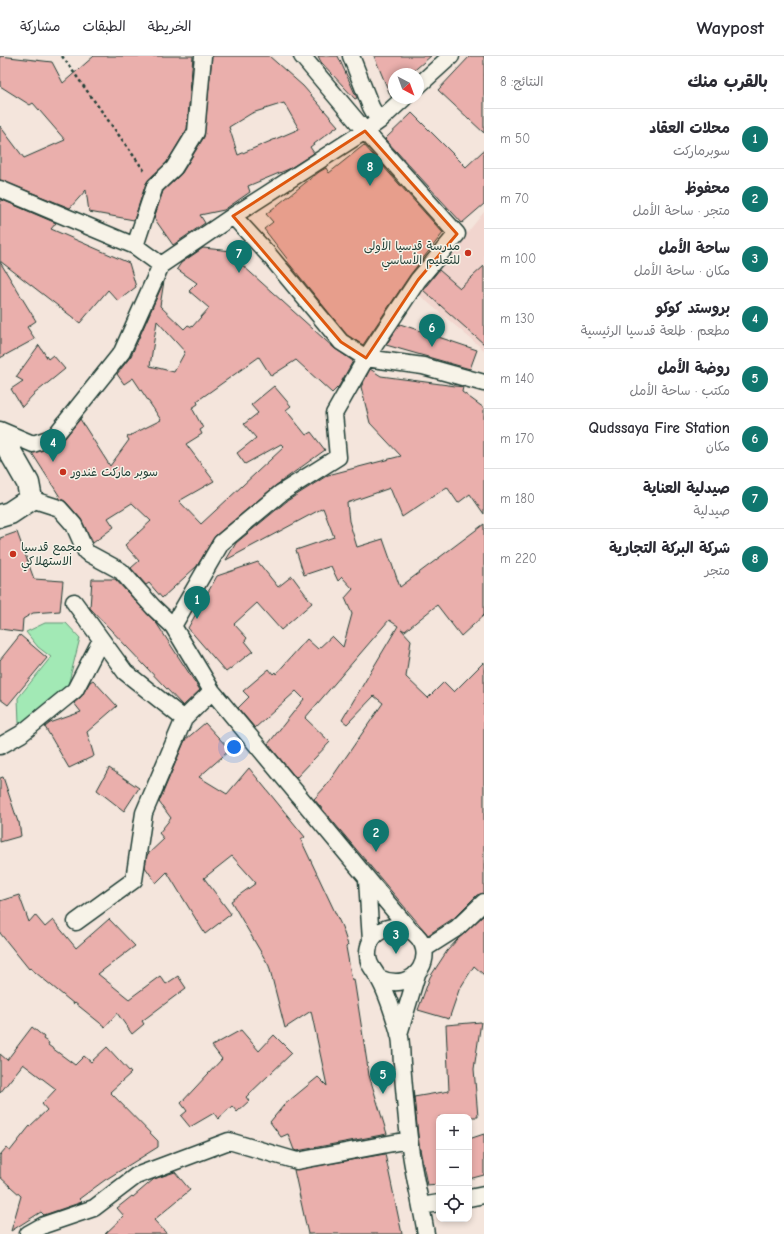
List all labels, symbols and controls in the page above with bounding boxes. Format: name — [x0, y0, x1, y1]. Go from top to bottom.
text: Waypost — [696, 17, 764, 39]
text: مشاركة — [20, 18, 60, 35]
text: الطبقات — [82, 18, 126, 35]
text: الخريطة — [148, 18, 191, 35]
north arrow — [388, 68, 424, 104]
text: بالقرب منك — [687, 72, 768, 91]
text: النتائج: 8 — [500, 74, 543, 89]
text: محلات العقاد — [649, 119, 730, 137]
text: 50 m — [500, 131, 530, 146]
text: 1 — [752, 131, 758, 146]
text: سوبرماركت — [673, 143, 730, 158]
pin: 8 — [357, 153, 383, 186]
text: محفوظ — [685, 179, 730, 197]
text: 70 m — [500, 191, 529, 206]
text: 2 — [752, 191, 758, 206]
text: متجر · ساحة الأمل — [633, 203, 730, 218]
place label: مدرسة قدسيا الأولى للتعليم الأساسي — [364, 238, 460, 271]
text: ساحة الأمل — [659, 239, 730, 257]
pin: 7 — [226, 240, 252, 273]
marker: مدرسة قدسيا الأولى للتعليم الأساسي — [463, 248, 473, 258]
text: 100 m — [500, 251, 536, 266]
text: 3 — [752, 251, 758, 266]
text: مكان · ساحة الأمل — [634, 263, 730, 278]
text: بروستد كوكو — [656, 299, 730, 317]
text: 130 m — [500, 311, 535, 326]
text: 4 — [752, 311, 758, 326]
pin: 6 — [419, 314, 445, 347]
text: مطعم · طلعة قدسيا الرئيسية — [581, 323, 730, 338]
text: روضة الأمل — [657, 359, 730, 377]
text: 140 m — [500, 371, 534, 386]
text: 5 — [752, 371, 758, 386]
text: مكتب · ساحة الأمل — [629, 383, 730, 398]
text: Qudssaya Fire Station — [589, 419, 730, 437]
pin: 4 — [40, 429, 66, 462]
text: 170 m — [500, 431, 534, 446]
text: 6 — [752, 431, 758, 446]
text: مكان — [706, 439, 730, 454]
place label: سوبر ماركت غندور — [70, 465, 158, 480]
marker: سوبر ماركت غندور — [58, 467, 68, 477]
text: صيدلية العناية — [643, 479, 730, 497]
text: 180 m — [500, 491, 535, 506]
text: 7 — [752, 491, 758, 506]
text: صيدلية — [693, 503, 730, 518]
text: شركة البركة التجارية — [609, 539, 730, 557]
place label: مجمع قدسيا الاستهلاكي — [21, 540, 82, 572]
marker: مجمع قدسيا الاستهلاكي — [8, 549, 18, 559]
text: 220 m — [500, 551, 537, 566]
text: 8 — [752, 551, 758, 566]
text: متجر — [705, 563, 730, 578]
pin: 1 — [184, 586, 210, 619]
your location — [224, 737, 244, 757]
pin: 2 — [363, 819, 389, 852]
pin: 3 — [383, 921, 409, 954]
pin: 5 — [370, 1061, 396, 1094]
map controls — [436, 1114, 472, 1222]
button: + — [436, 1114, 472, 1150]
button: − — [436, 1150, 472, 1186]
button: locate — [436, 1186, 472, 1222]

